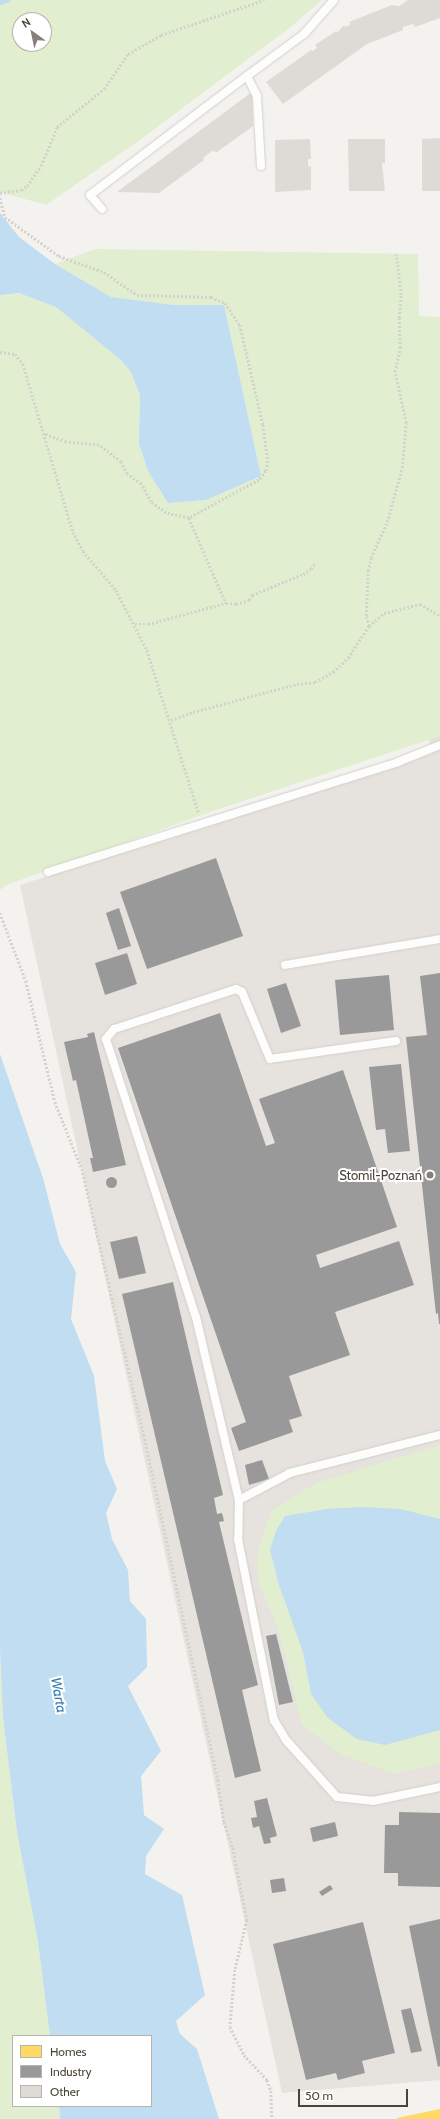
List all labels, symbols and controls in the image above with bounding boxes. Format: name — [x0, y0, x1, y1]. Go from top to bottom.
north arrow — [12, 12, 52, 52]
text: N — [19, 15, 33, 31]
place label: Stomil-Poznań — [339, 1167, 422, 1183]
marker: Stomil-Poznań — [425, 1170, 435, 1180]
water label: Warta — [48, 1676, 70, 1714]
legend — [12, 2035, 152, 2107]
text: Homes — [50, 2044, 87, 2059]
text: Industry — [50, 2064, 91, 2079]
scale bar — [300, 2081, 410, 2107]
text: Other — [50, 2084, 80, 2099]
text: 50 m — [305, 2088, 333, 2103]

